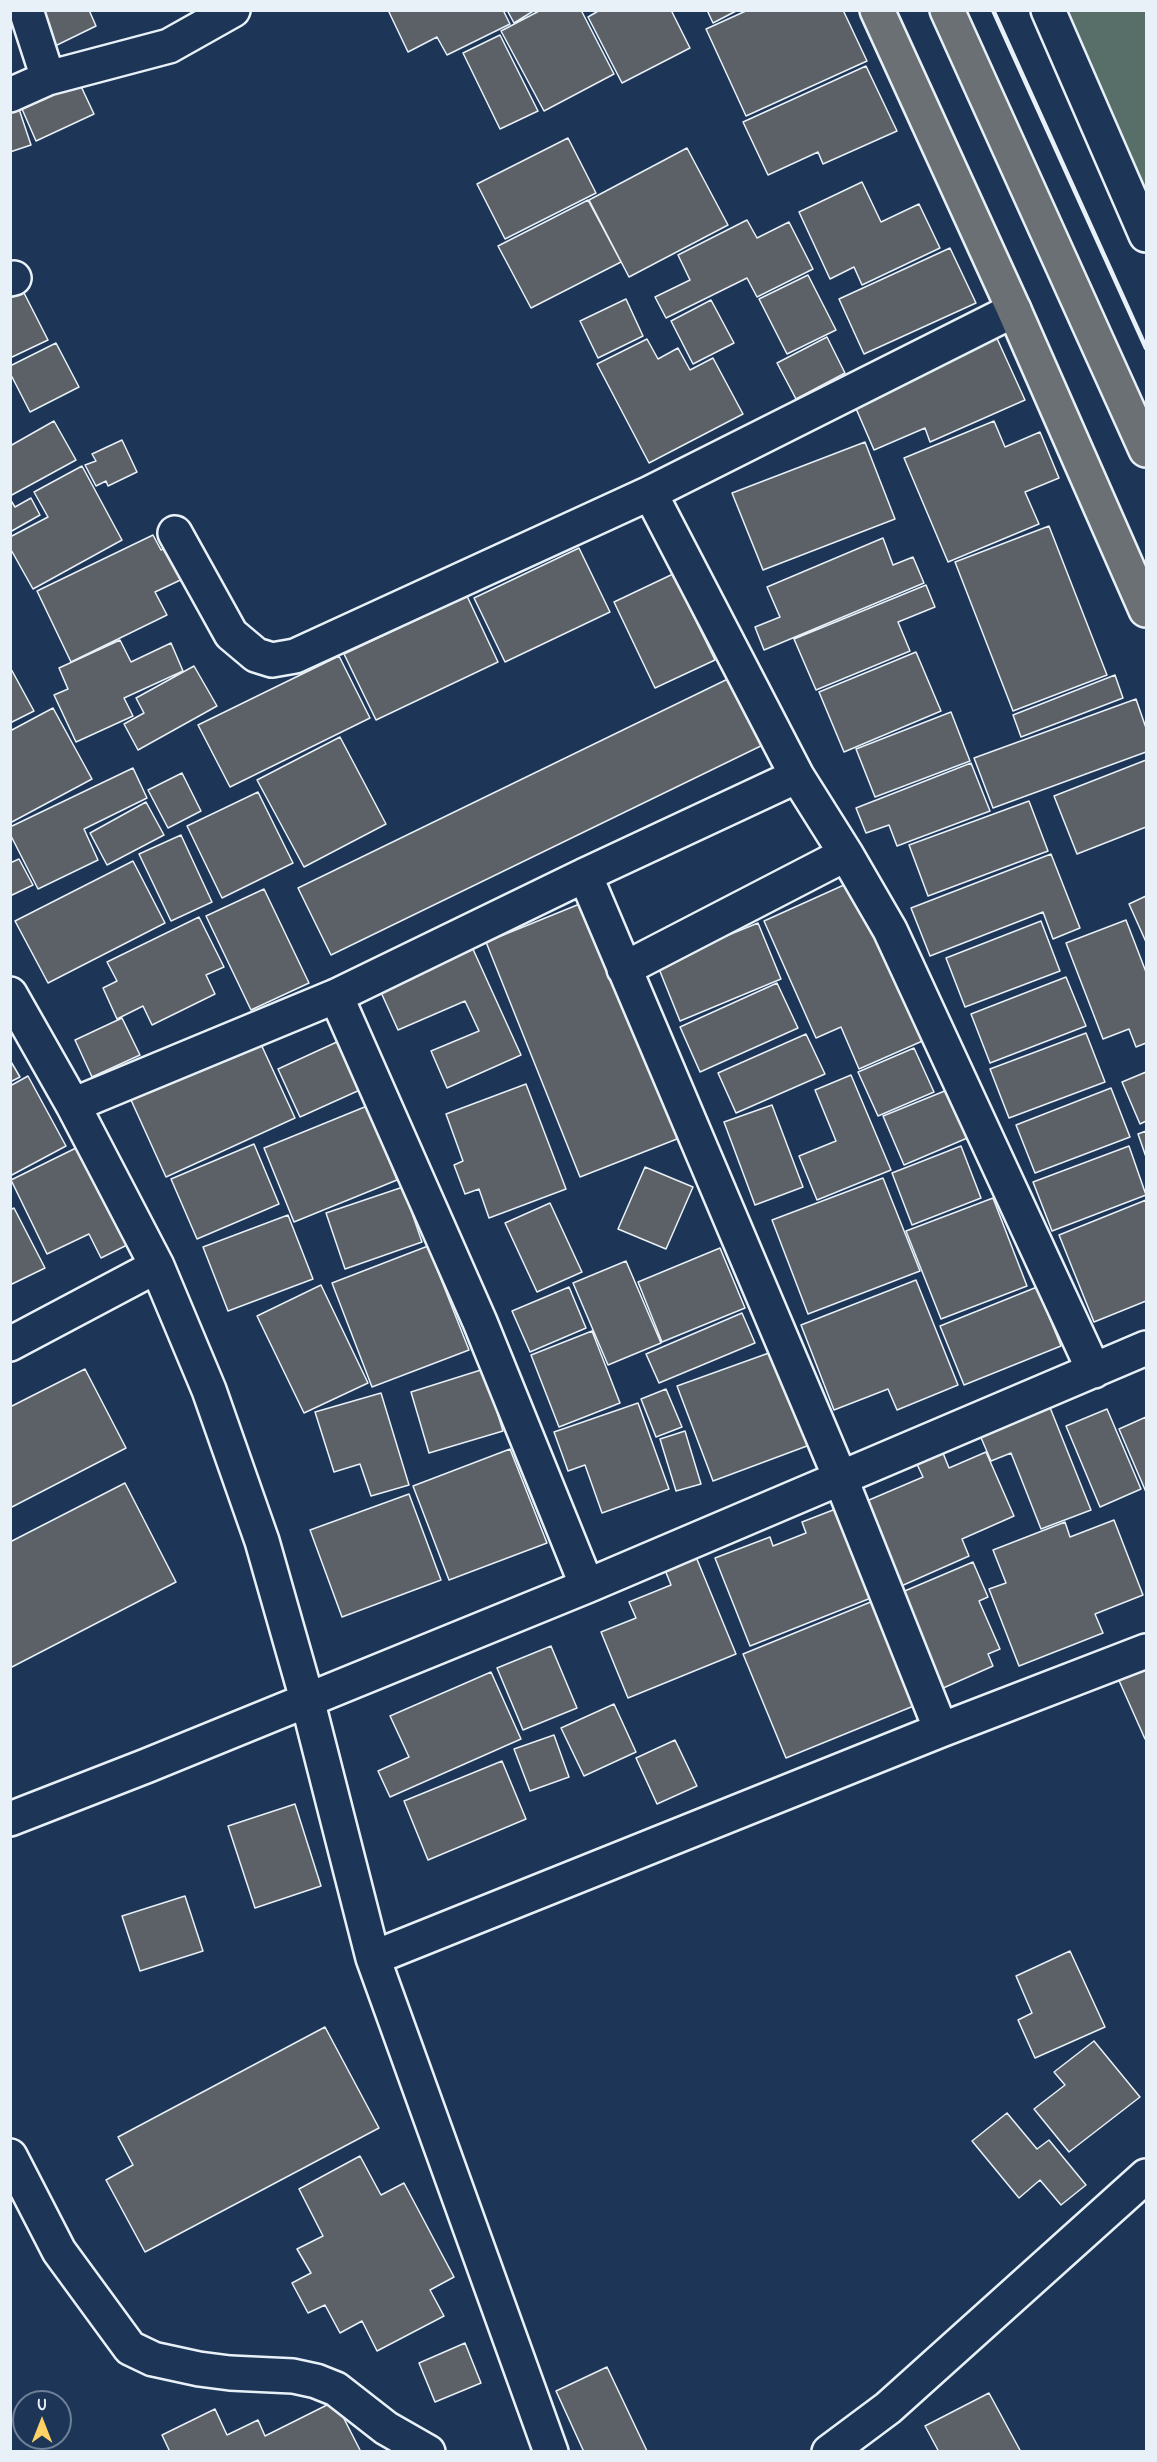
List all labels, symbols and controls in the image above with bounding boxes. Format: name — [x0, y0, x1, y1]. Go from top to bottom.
north arrow — [12, 2390, 72, 2450]
text: U — [38, 2393, 46, 2415]

